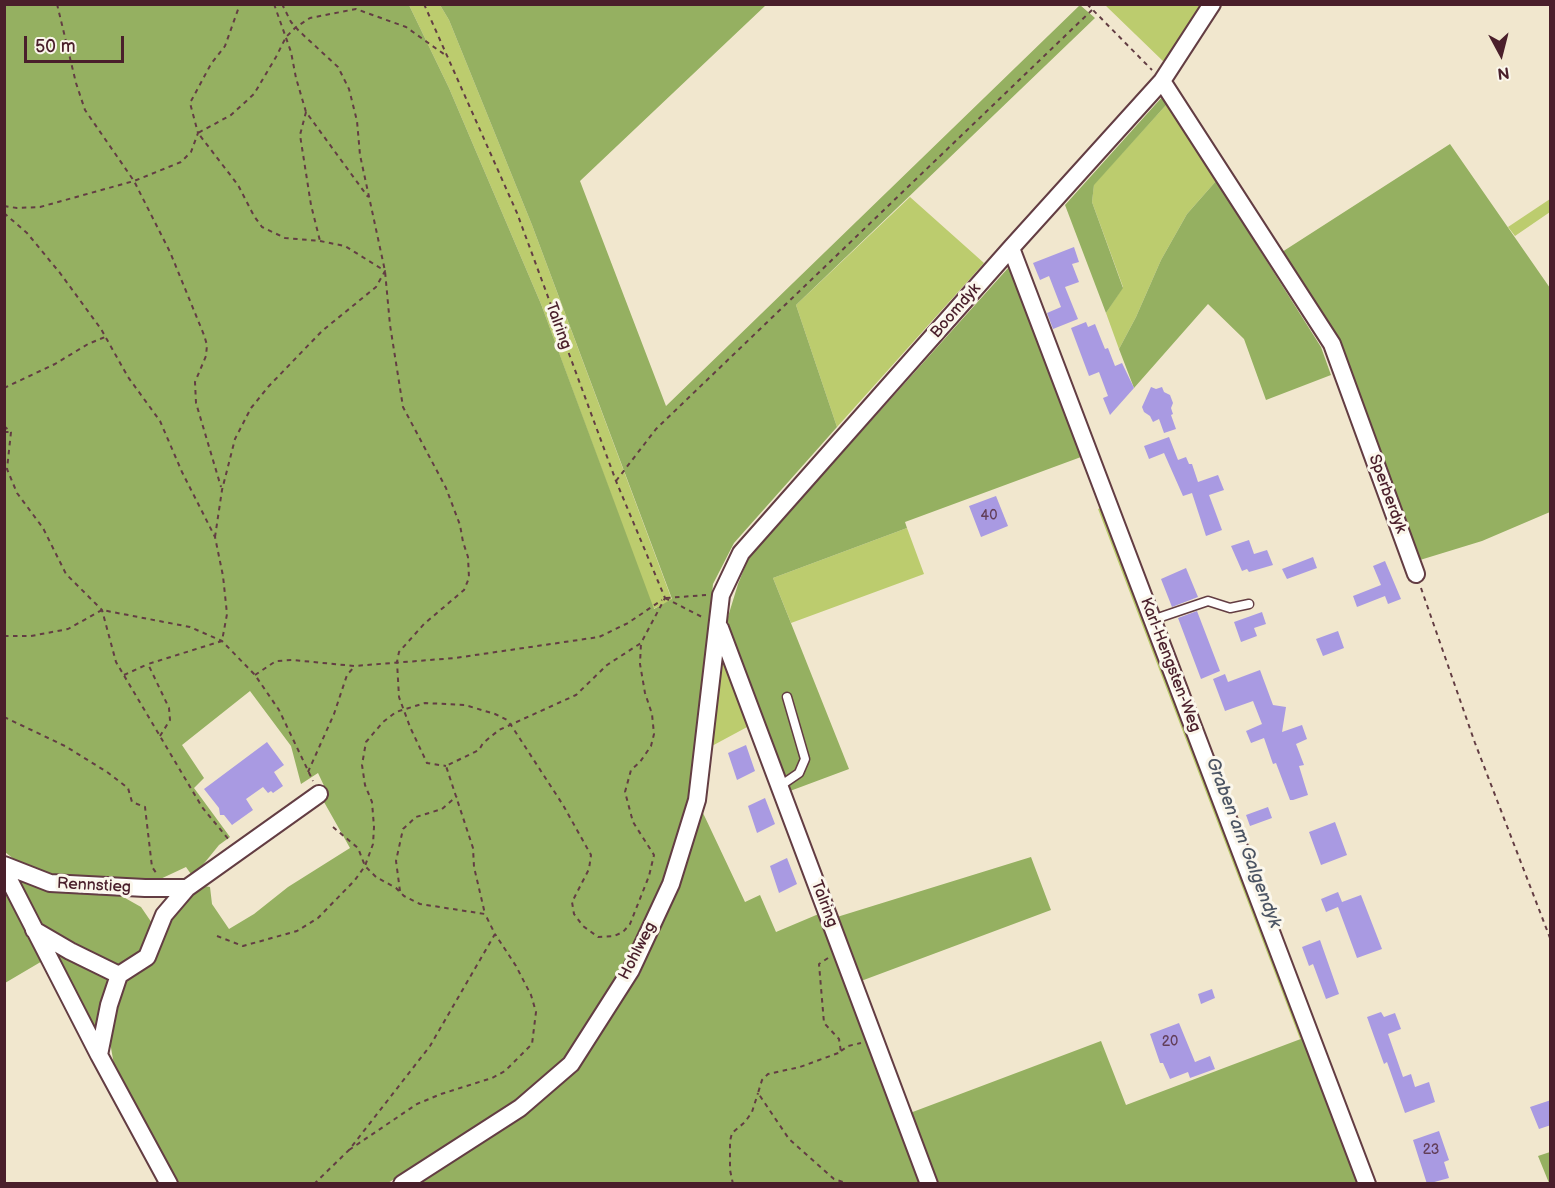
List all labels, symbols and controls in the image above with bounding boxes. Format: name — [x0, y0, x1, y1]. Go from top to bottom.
scale bar — [27, 24, 128, 62]
north arrow — [1471, 24, 1531, 84]
text: 50 m — [35, 36, 76, 57]
text: N — [1496, 62, 1510, 83]
street label: Boomdyk — [927, 280, 985, 342]
street label: Talring — [541, 300, 575, 352]
street label: Sperberdyk — [1364, 452, 1410, 536]
house number: 40 — [981, 508, 997, 524]
street label: Karl-Hengsten-Weg — [1136, 595, 1204, 735]
water label: Graben am Galgendyk — [1201, 755, 1285, 931]
street label: Rennstieg — [56, 874, 132, 898]
street label: Talring — [806, 878, 842, 930]
street label: Hohlweg — [615, 919, 661, 983]
house number: 20 — [1162, 1034, 1178, 1050]
house number: 23 — [1423, 1142, 1439, 1158]

